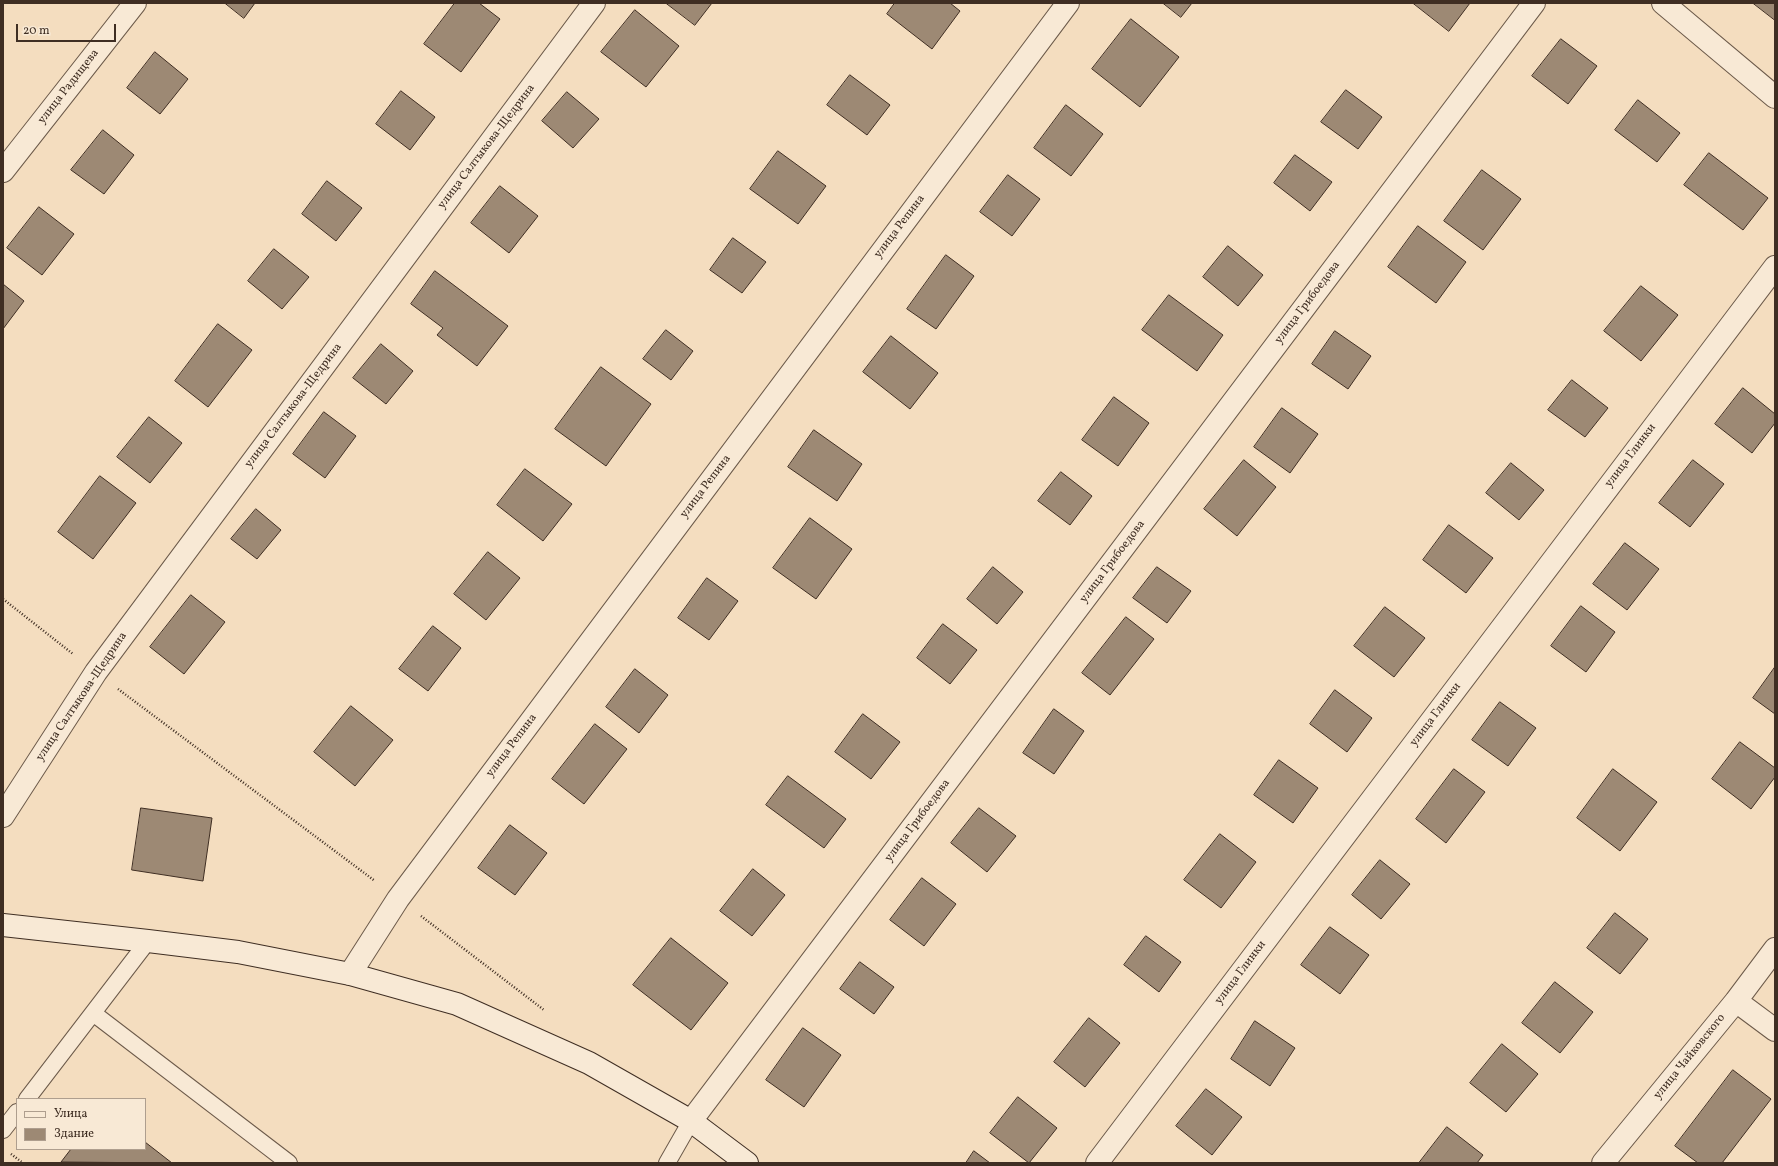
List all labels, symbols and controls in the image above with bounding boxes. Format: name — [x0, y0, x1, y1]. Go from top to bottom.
scale bar — [18, 16, 118, 42]
text: 20 m — [23, 23, 50, 39]
street label: улица Радищева — [35, 47, 103, 127]
street label: улица Салтыкова-Щедрина — [435, 82, 539, 212]
street label: улица Репина — [871, 192, 929, 262]
street label: улица Грибоедова — [1272, 259, 1344, 347]
street label: улица Салтыкова-Щедрина — [242, 341, 346, 471]
street label: улица Глинки — [1602, 421, 1660, 491]
street label: улица Репина — [677, 452, 735, 522]
street label: улица Грибоедова — [1077, 518, 1149, 606]
street label: улица Салтыкова-Щедрина — [33, 630, 131, 764]
street label: улица Глинки — [1407, 680, 1465, 750]
street label: улица Репина — [483, 711, 541, 781]
street label: улица Грибоедова — [882, 777, 954, 865]
street label: улица Глинки — [1212, 938, 1270, 1008]
street label: улица Чайковского — [1651, 1011, 1729, 1103]
legend — [16, 1098, 146, 1150]
text: Улица — [54, 1106, 87, 1122]
text: Здание — [54, 1126, 94, 1142]

